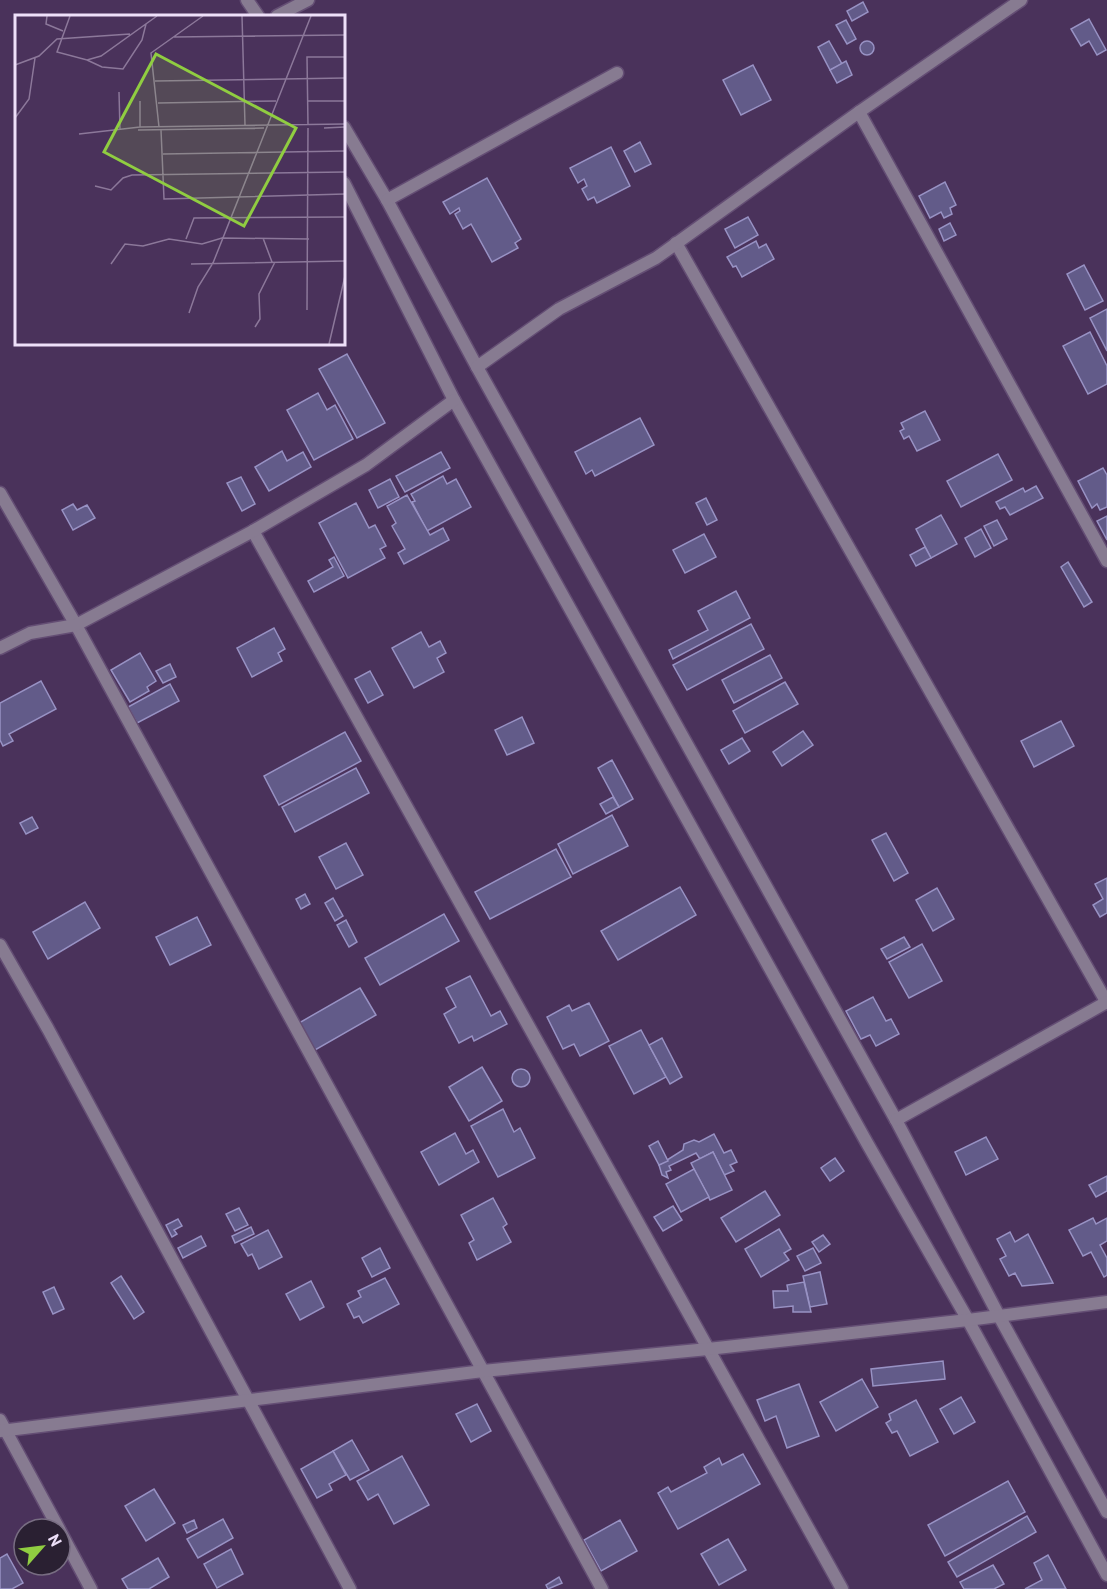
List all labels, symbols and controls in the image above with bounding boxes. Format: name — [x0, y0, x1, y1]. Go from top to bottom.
inset map — [15, 15, 345, 345]
north arrow — [12, 1517, 72, 1577]
text: N — [44, 1531, 67, 1549]

